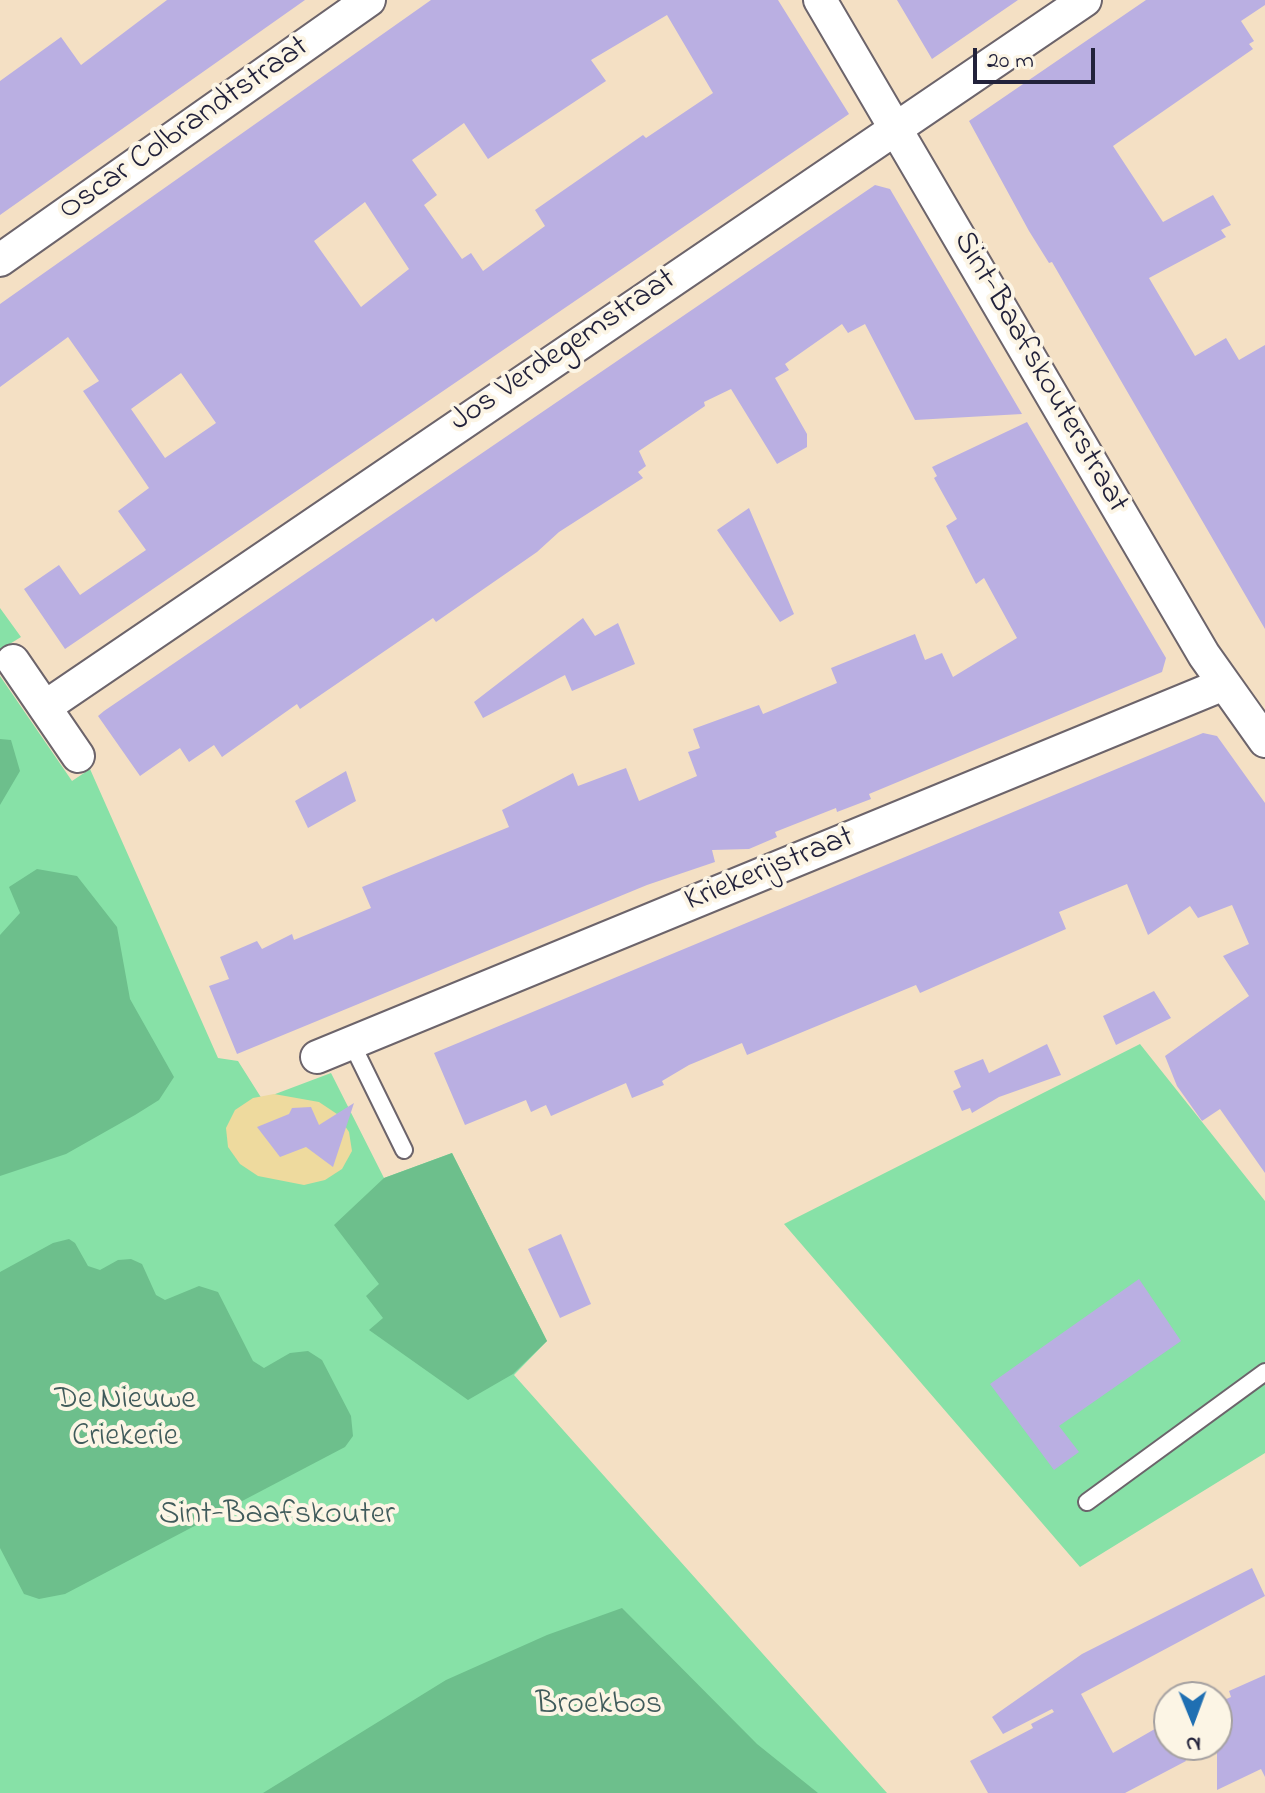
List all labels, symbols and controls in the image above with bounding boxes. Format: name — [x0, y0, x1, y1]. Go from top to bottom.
street label: Oscar Colbrandtstraat — [53, 29, 317, 231]
scale bar — [977, 32, 1099, 82]
text: 20 m — [987, 44, 1034, 79]
street label: Sint-Baafskouterstraat — [943, 226, 1135, 520]
street label: Jos Verdegemstraat — [444, 262, 684, 442]
street label: Kriekerijstraat — [680, 820, 860, 922]
park label: De Nieuwe Criekerie — [54, 1383, 196, 1458]
park label: Sint-Baafskouter — [159, 1498, 395, 1536]
north arrow — [1153, 1681, 1233, 1761]
park label: Broekbos — [536, 1688, 662, 1726]
text: N — [1186, 1727, 1201, 1759]

